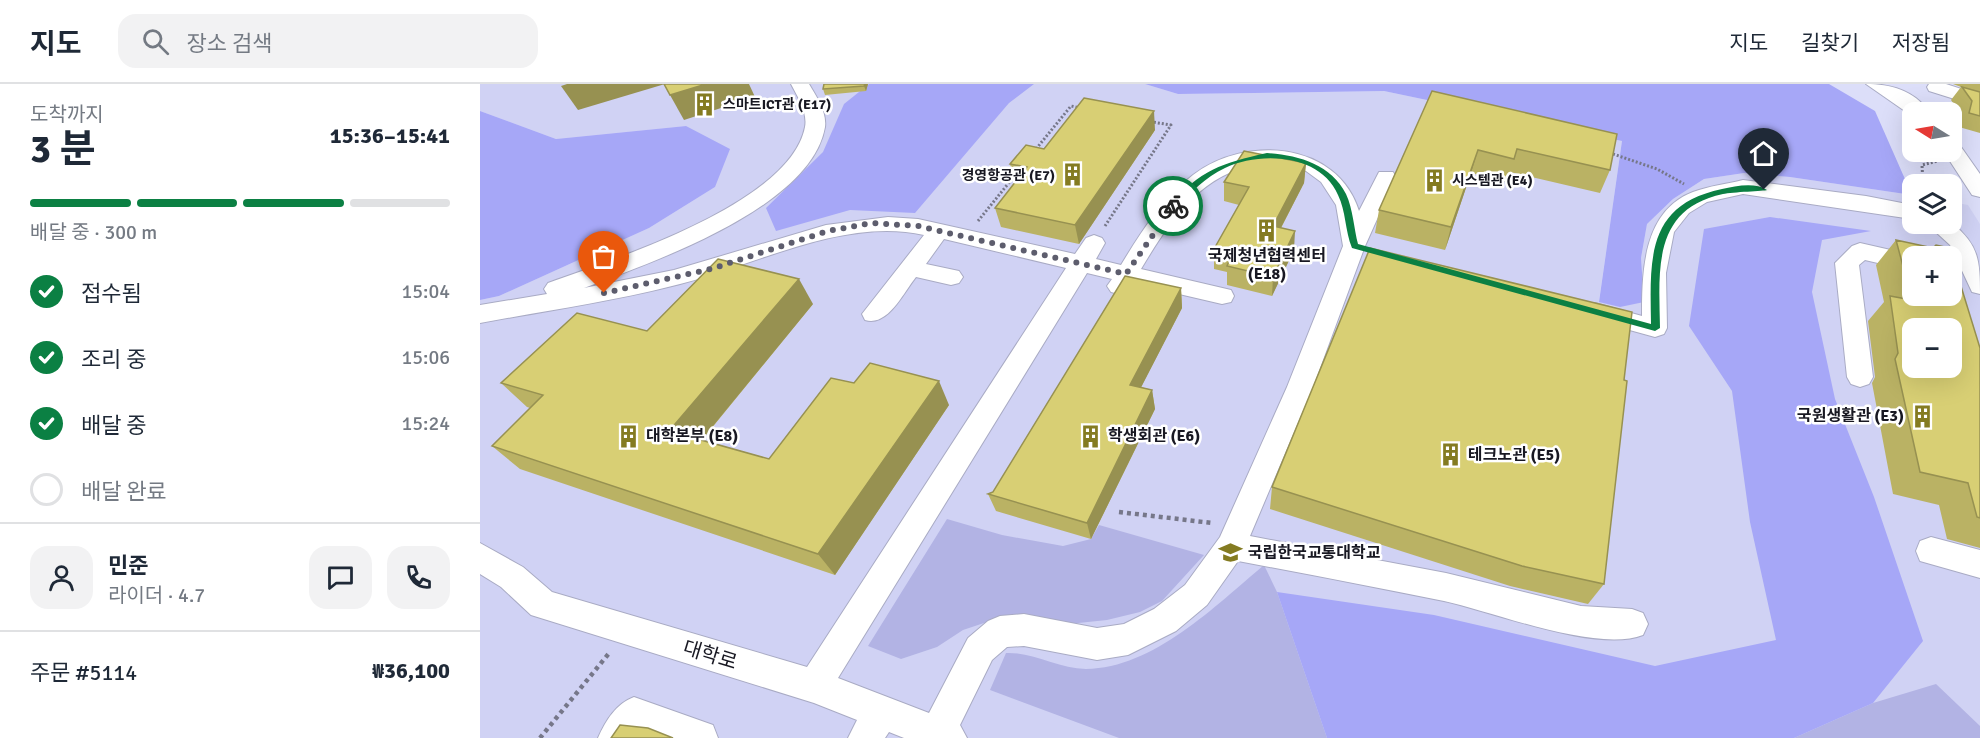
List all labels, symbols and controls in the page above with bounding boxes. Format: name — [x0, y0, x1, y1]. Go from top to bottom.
search box — [118, 14, 538, 68]
icon: search — [139, 25, 172, 58]
text: 지도 — [30, 27, 82, 61]
text: 장소 검색 — [187, 30, 272, 57]
text: 지도 — [1729, 30, 1768, 56]
text: 길찾기 — [1801, 30, 1859, 56]
text: 저장됨 — [1892, 30, 1950, 56]
building icon: 스마트ICT관 (E17) — [692, 91, 718, 117]
place label: 스마트ICT관 (E17) — [723, 96, 831, 113]
text: 도착까지 — [30, 102, 104, 127]
north arrow — [1902, 102, 1962, 162]
map controls — [1902, 102, 1962, 378]
text: 15:36–15:41 — [330, 122, 450, 149]
text: 3 분 — [30, 125, 96, 173]
pin — [1738, 128, 1789, 190]
icon: home — [1747, 137, 1780, 170]
building icon: 경영항공관 (E7) — [1060, 162, 1086, 188]
place label: 경영항공관 (E7) — [961, 167, 1055, 184]
building icon: 시스템관 (E4) — [1421, 167, 1447, 193]
place label: 시스템관 (E4) — [1452, 172, 1533, 189]
button: layers — [1902, 174, 1962, 234]
courier — [1143, 176, 1203, 236]
icon: bike — [1157, 190, 1190, 223]
building icon: 국제청년협력센터 (E18) — [1254, 218, 1280, 244]
text: 배달 중 · 300 m — [30, 220, 157, 245]
pin — [578, 231, 629, 293]
icon: bag — [587, 240, 620, 273]
place label: 국제청년협력센터 (E18) — [1208, 246, 1326, 284]
button: + — [1902, 246, 1962, 306]
icon: check — [30, 275, 63, 308]
text: 15:04 — [401, 279, 450, 304]
text: 접수됨 — [81, 280, 142, 307]
button: − — [1902, 318, 1962, 378]
icon: check — [30, 341, 63, 374]
text: 15:06 — [401, 345, 450, 370]
text: 조리 중 — [81, 346, 147, 373]
building icon: 국원생활관 (E3) — [1909, 403, 1935, 429]
place label: 국원생활관 (E3) — [1797, 406, 1904, 426]
icon: check — [30, 407, 63, 440]
text: 15:24 — [401, 411, 450, 436]
text: 배달 중 — [81, 412, 147, 439]
building icon: 대학본부 (E8) — [615, 423, 641, 449]
building icon: 학생회관 (E6) — [1077, 423, 1103, 449]
place label: 대학본부 (E8) — [646, 426, 738, 446]
place label: 학생회관 (E6) — [1108, 426, 1200, 446]
building icon: 테크노관 (E5) — [1437, 442, 1463, 468]
place label: 테크노관 (E5) — [1468, 445, 1560, 465]
text: 배달 완료 — [81, 478, 167, 505]
school or university icon: 국립한국교통대학교 — [1217, 540, 1243, 566]
place label: 국립한국교통대학교 — [1248, 543, 1381, 563]
button: person — [30, 546, 93, 609]
button: chat — [309, 546, 372, 609]
button: phone — [387, 546, 450, 609]
text: 민준 — [108, 552, 148, 579]
text: 라이더 · 4.7 — [108, 583, 205, 608]
street label: 대학로 — [680, 635, 740, 675]
text: ₩36,100 — [372, 657, 450, 684]
text: 주문 #5114 — [30, 659, 137, 686]

